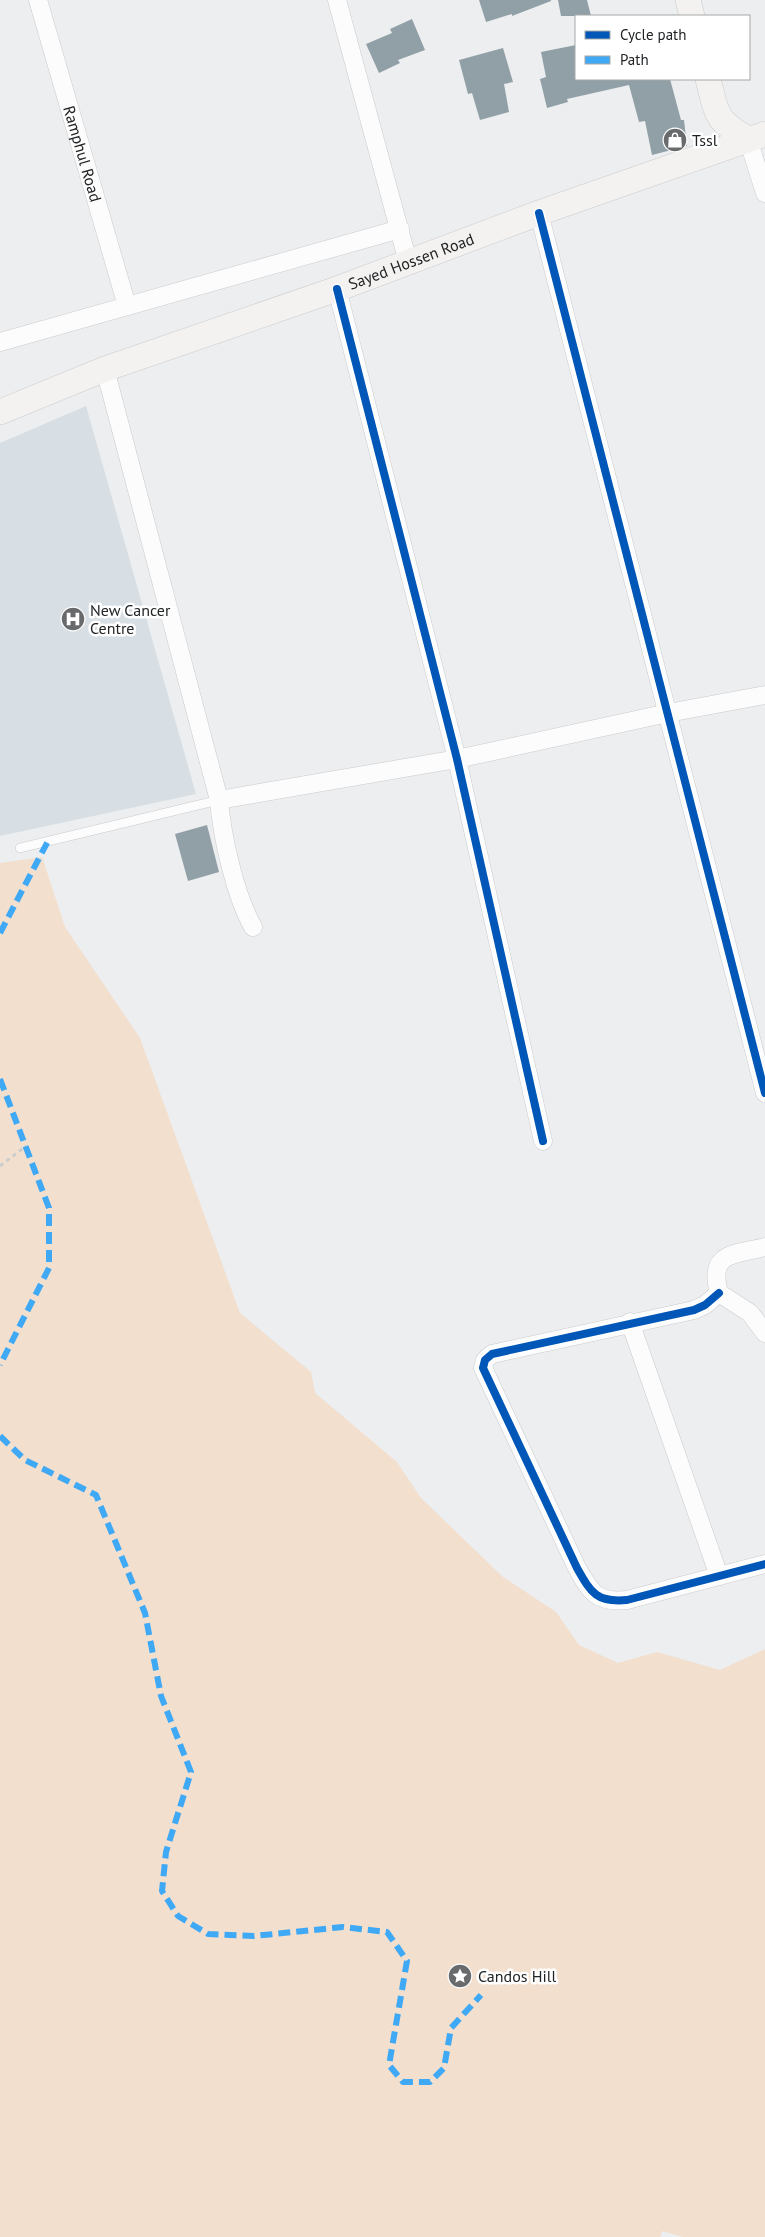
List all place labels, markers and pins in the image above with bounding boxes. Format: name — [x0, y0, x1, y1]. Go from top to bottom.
shop icon: Tssl — [662, 127, 688, 153]
place label: Tssl — [692, 130, 718, 150]
place label: New Cancer Centre — [90, 600, 171, 638]
hospital icon: New Cancer Centre — [60, 606, 86, 632]
place icon: Candos Hill — [447, 1963, 473, 1989]
place label: Candos Hill — [478, 1966, 556, 1986]

